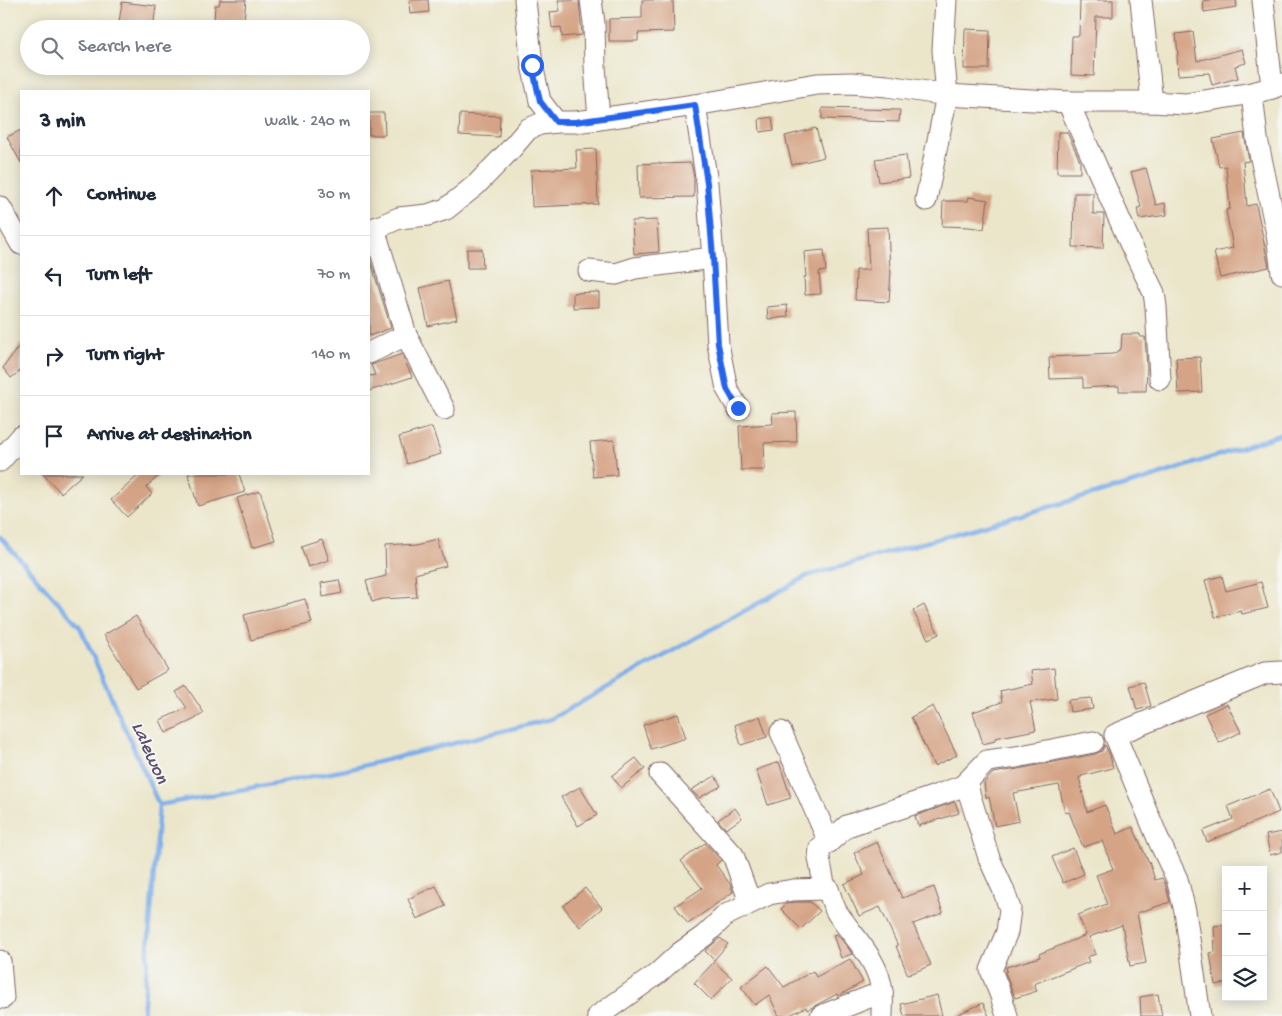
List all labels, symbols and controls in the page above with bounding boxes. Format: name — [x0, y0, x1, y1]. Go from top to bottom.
search box — [20, 20, 370, 75]
icon: search — [38, 34, 66, 62]
text: Search here — [78, 36, 172, 59]
route start — [521, 54, 544, 77]
text: 3 min — [40, 110, 85, 135]
text: Walk · 240 m — [265, 113, 350, 132]
icon: ahead — [40, 182, 68, 210]
text: Continue — [87, 184, 156, 207]
text: 30 m — [317, 186, 350, 205]
icon: left — [40, 262, 68, 290]
text: Turn left — [87, 264, 151, 287]
text: 70 m — [317, 266, 350, 285]
icon: right — [40, 342, 68, 370]
text: Turn right — [87, 344, 163, 367]
text: 140 m — [312, 346, 350, 365]
route end — [727, 397, 750, 420]
icon: arrive — [40, 422, 68, 450]
text: Arrive at destination — [87, 424, 251, 447]
water label: Lalewon — [125, 719, 173, 789]
map controls — [1222, 866, 1267, 1001]
button: + — [1222, 866, 1267, 911]
button: − — [1222, 911, 1267, 956]
button: layers — [1222, 956, 1267, 1001]

